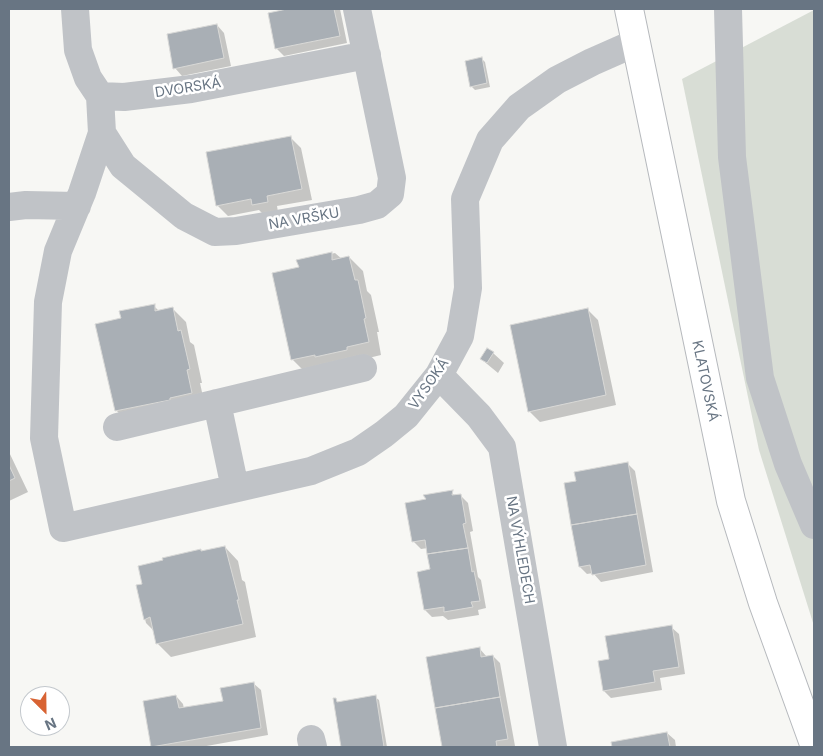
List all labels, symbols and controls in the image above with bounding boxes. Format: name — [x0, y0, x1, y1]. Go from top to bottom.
street label: DVORSKÁ — [154, 74, 222, 102]
street label: NA VRŠKU — [267, 205, 341, 233]
street label: KLATOVSKÁ — [688, 339, 722, 423]
street label: VYSOKÁ — [406, 355, 452, 413]
street label: NA VÝHLEDECH — [502, 495, 538, 605]
north arrow — [20, 686, 70, 736]
text: N — [42, 714, 59, 734]

